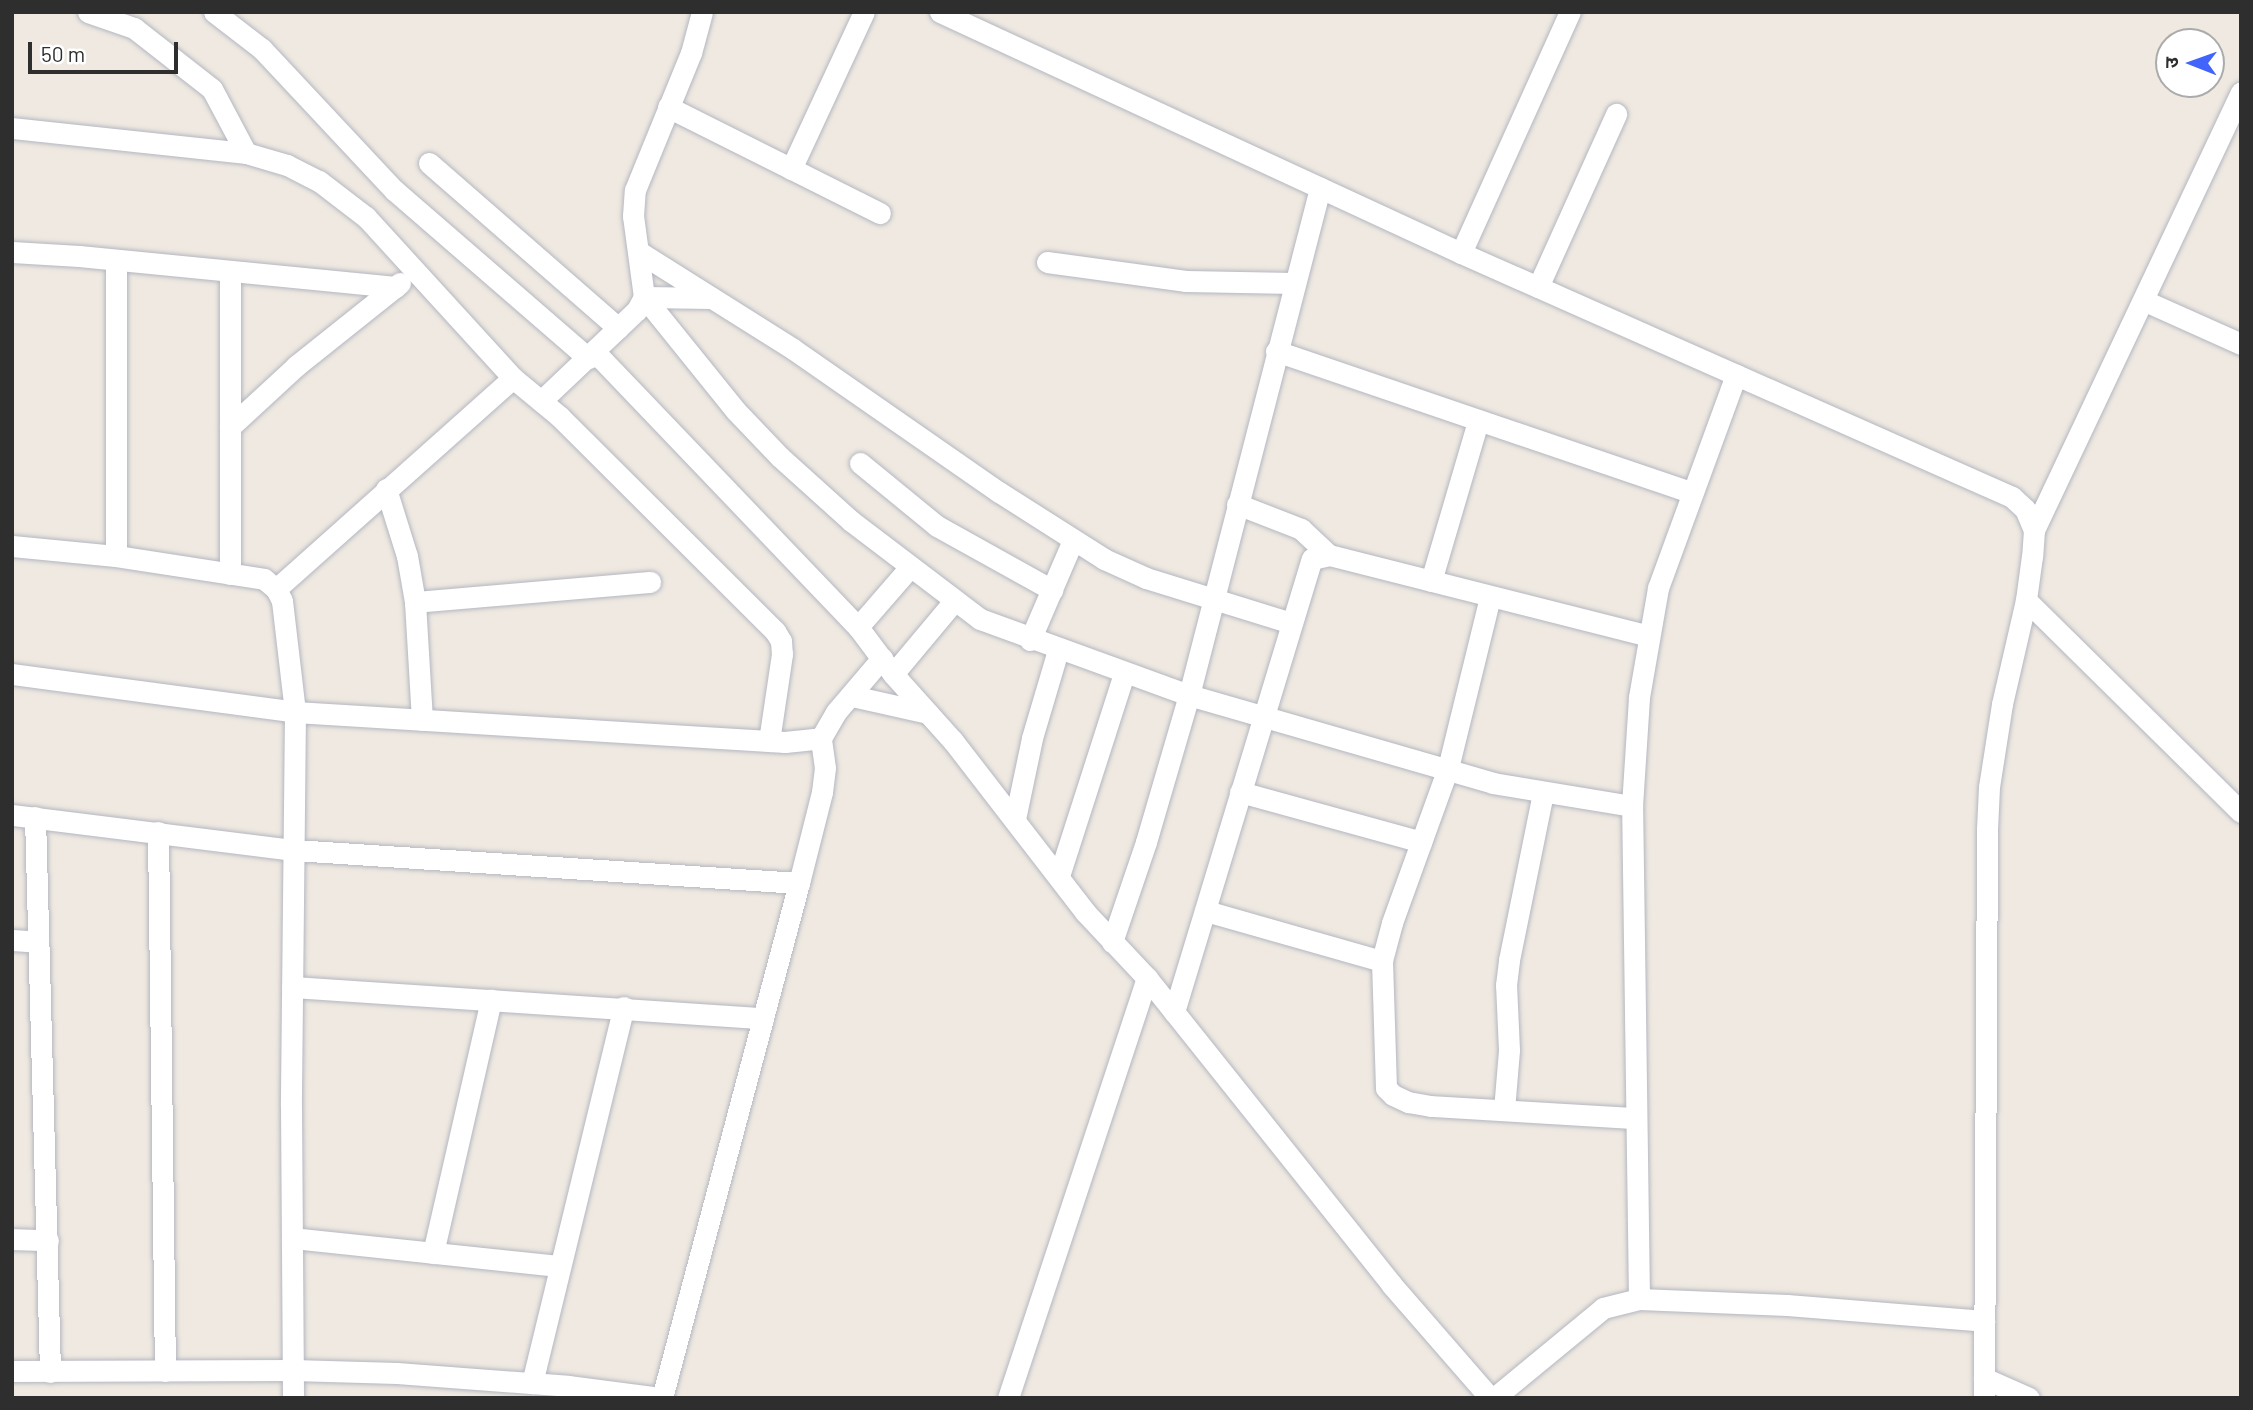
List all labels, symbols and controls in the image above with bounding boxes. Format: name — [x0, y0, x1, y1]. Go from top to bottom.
scale bar — [32, 28, 182, 72]
north arrow — [2155, 28, 2225, 98]
text: 50 m — [41, 41, 85, 66]
text: उ — [2159, 57, 2182, 68]

